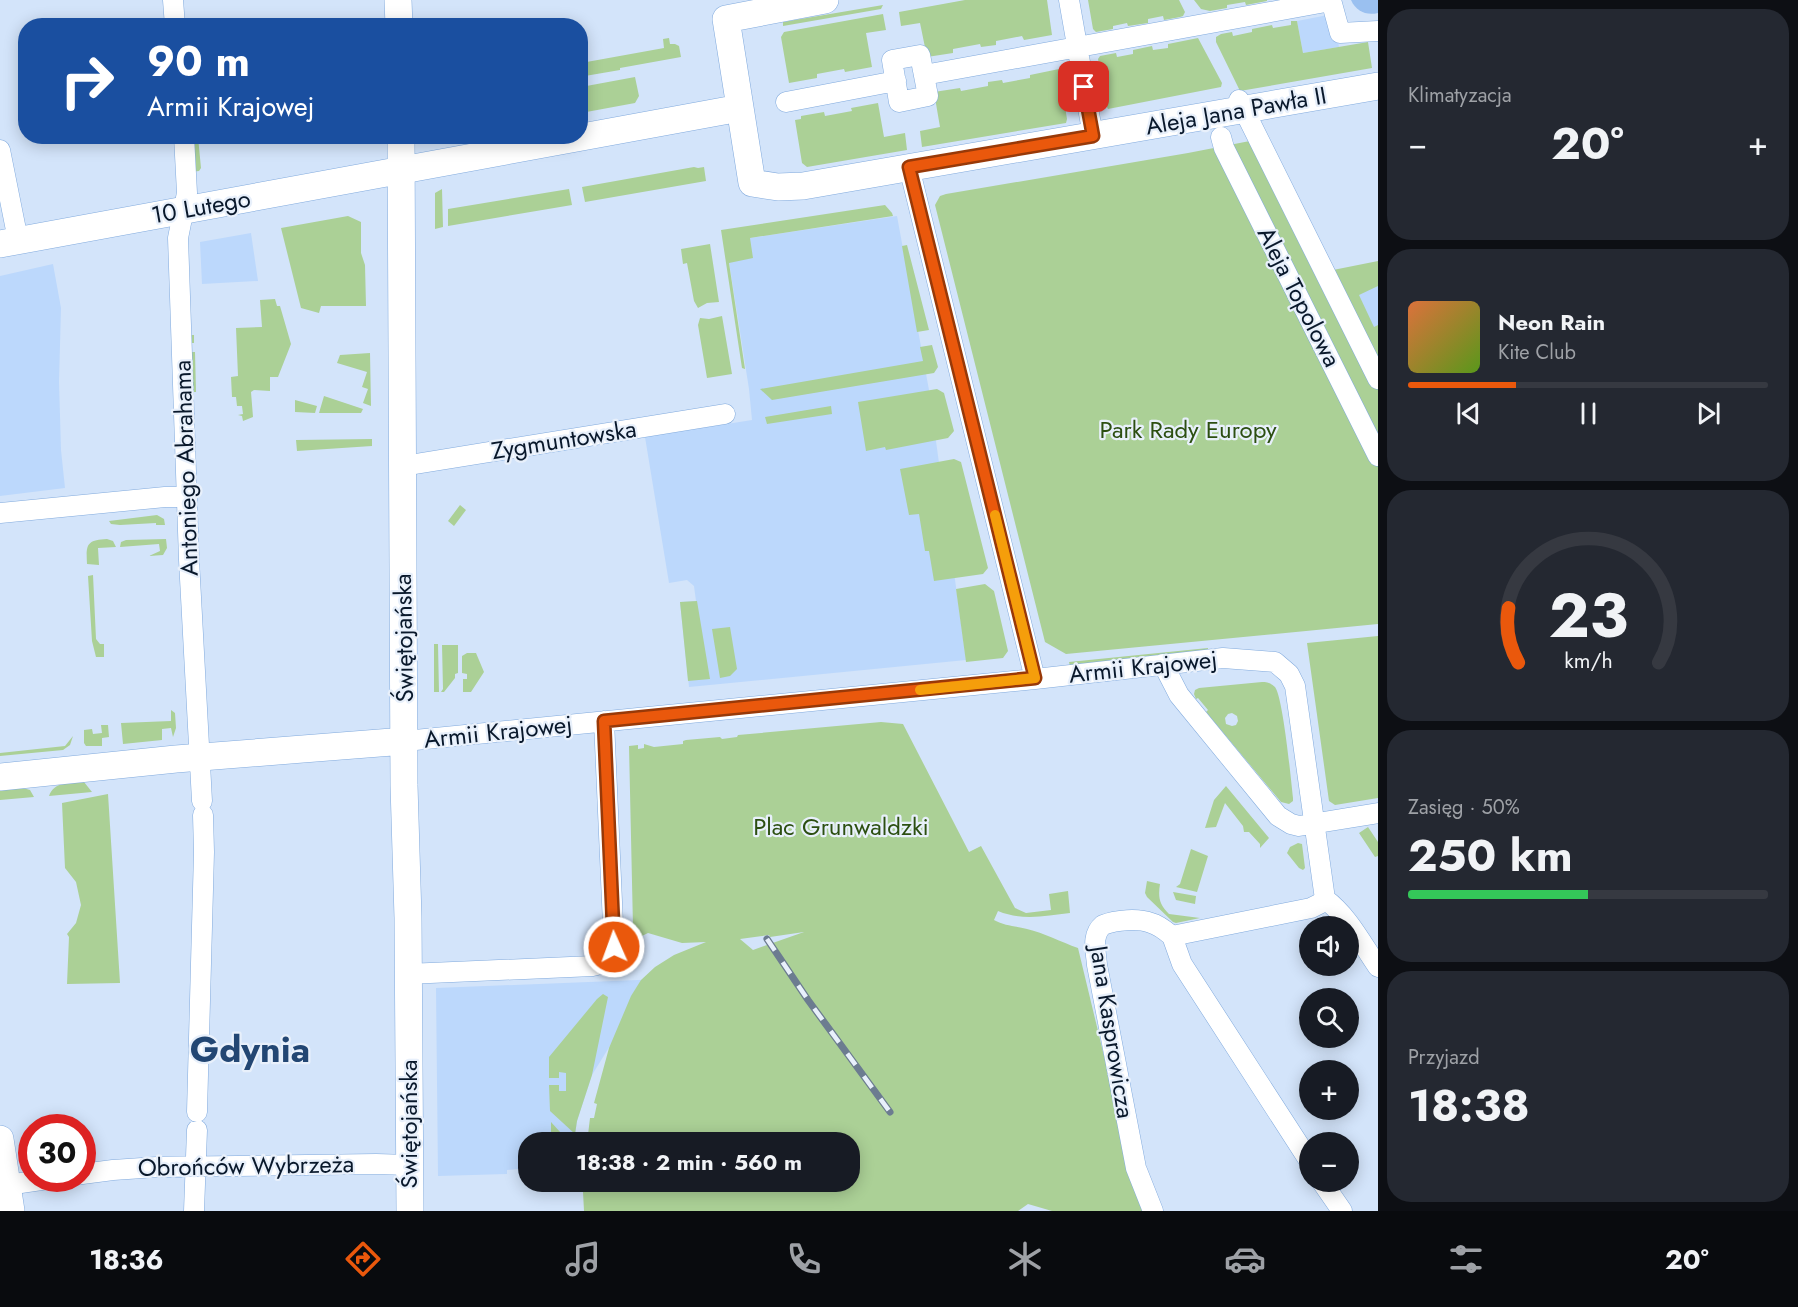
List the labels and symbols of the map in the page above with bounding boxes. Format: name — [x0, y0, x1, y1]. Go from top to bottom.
pin — [1058, 61, 1109, 112]
street label: Aleja Jana Pawła II — [1143, 77, 1329, 144]
street label: 10 Lutego — [149, 181, 253, 232]
street label: Aleja Topolowa — [1249, 221, 1350, 373]
street label: Antoniego Abrahama — [164, 359, 207, 577]
street label: Zygmuntowska — [489, 411, 639, 468]
park label: Park Rady Europy — [1099, 412, 1277, 447]
street label: Świętojańska — [385, 573, 422, 703]
street label: Armii Krajowej — [1067, 641, 1219, 692]
street label: Armii Krajowej — [422, 706, 574, 757]
park label: Plac Grunwaldzki — [753, 809, 929, 844]
position arrow — [582, 915, 646, 979]
street label: Jana Kasprowicza — [1081, 940, 1143, 1121]
district label: Gdynia — [190, 1023, 310, 1075]
street label: Świętojańska — [391, 1060, 426, 1188]
speed limit sign: 30 — [18, 1114, 96, 1192]
street label: Obrońców Wybrzeża — [137, 1146, 355, 1185]

